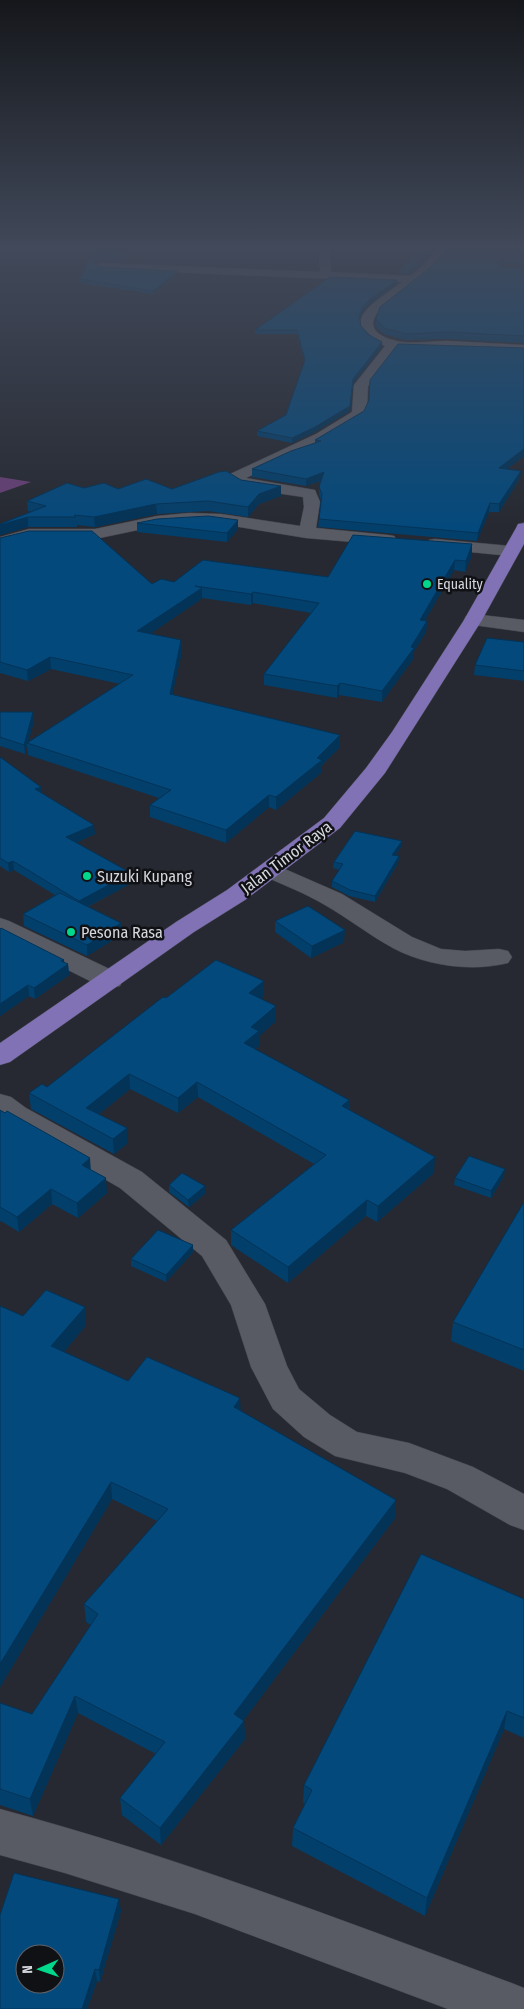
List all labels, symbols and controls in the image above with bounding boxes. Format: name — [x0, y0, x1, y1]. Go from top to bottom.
place label: Equality — [437, 576, 484, 593]
marker: Equality — [421, 578, 433, 590]
street label: Jalan Timor Raya — [237, 817, 336, 898]
place label: Suzuki Kupang — [97, 867, 192, 886]
marker: Suzuki Kupang — [81, 870, 93, 882]
place label: Pesona Rasa — [81, 923, 163, 942]
marker: Pesona Rasa — [65, 926, 77, 938]
north arrow — [15, 1944, 65, 1994]
text: N — [19, 1965, 36, 1974]

